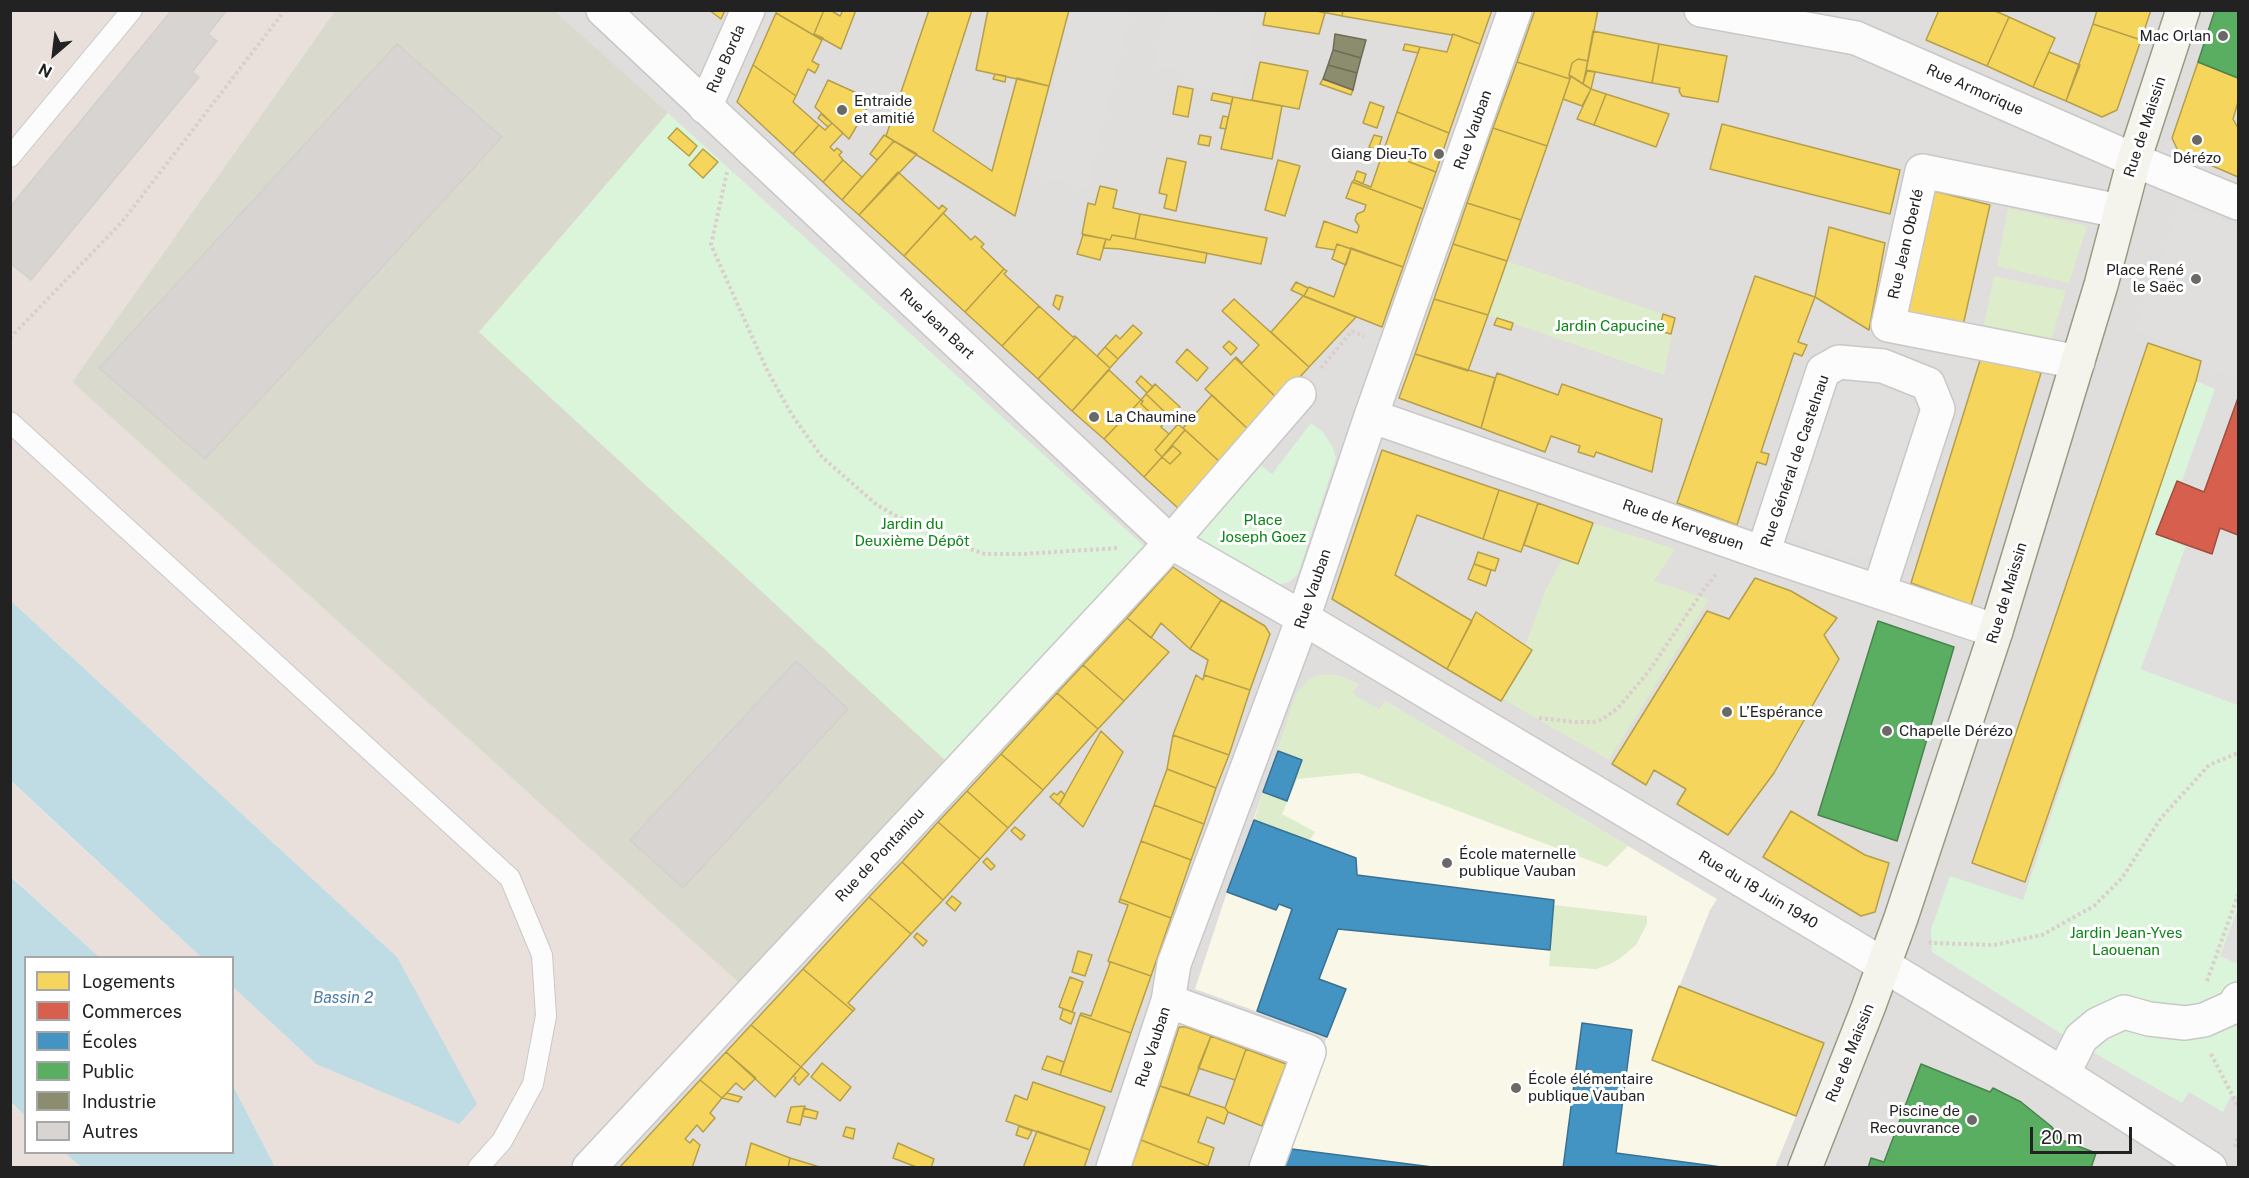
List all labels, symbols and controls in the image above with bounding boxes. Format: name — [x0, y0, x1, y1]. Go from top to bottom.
street label: Rue Borda — [703, 22, 749, 96]
north arrow — [24, 24, 84, 84]
place label: Mac Orlan — [2139, 27, 2211, 45]
marker: Mac Orlan — [2216, 29, 2230, 43]
text: N — [35, 59, 55, 82]
street label: Rue Armorique — [1924, 61, 2026, 119]
street label: Rue de Maissin — [2120, 74, 2170, 180]
street label: Rue Vauban — [1450, 88, 1496, 172]
place label: Entraide et amitié — [854, 92, 915, 127]
marker: Entraide et amitié — [835, 103, 849, 117]
marker: Dérézo — [2190, 133, 2204, 147]
place label: Giang Dieu-To — [1331, 145, 1427, 163]
marker: Giang Dieu-To — [1432, 147, 1446, 161]
place label: Dérézo — [2173, 149, 2221, 167]
street label: Rue Jean Oberlé — [1885, 187, 1927, 301]
place label: Place René le Saëc — [2106, 261, 2184, 296]
marker: Place René le Saëc — [2189, 272, 2203, 286]
street label: Rue Jean Bart — [896, 285, 978, 363]
park label: Jardin Capucine — [1555, 317, 1665, 335]
street label: Rue Général de Castelnau — [1757, 373, 1833, 549]
place label: La Chaumine — [1106, 408, 1196, 426]
marker: La Chaumine — [1087, 410, 1101, 424]
street label: Rue de Kerveguen — [1620, 496, 1746, 554]
park label: Place Joseph Goez — [1220, 511, 1306, 546]
park label: Jardin du Deuxième Dépôt — [854, 515, 970, 550]
street label: Rue de Maissin — [1983, 540, 2031, 646]
street label: Rue Vauban — [1291, 547, 1335, 631]
place label: L’Espérance — [1739, 703, 1823, 721]
marker: L’Espérance — [1720, 705, 1734, 719]
place label: Chapelle Dérézo — [1899, 722, 2013, 740]
marker: Chapelle Dérézo — [1880, 724, 1894, 738]
street label: Rue de Pontaniou — [832, 804, 928, 906]
place label: École maternelle publique Vauban — [1459, 845, 1576, 880]
street label: Rue du 18 Juin 1940 — [1695, 847, 1821, 933]
marker: École maternelle publique Vauban — [1440, 856, 1454, 870]
park label: Jardin Jean-Yves Laouenan — [2070, 924, 2182, 959]
legend — [24, 956, 234, 1154]
text: Logements — [82, 971, 175, 992]
water label: Bassin 2 — [313, 988, 373, 1008]
text: Commerces — [82, 1001, 182, 1022]
street label: Rue de Maissin — [1822, 1001, 1878, 1105]
street label: Rue Vauban — [1132, 1005, 1174, 1089]
text: Écoles — [82, 1031, 137, 1052]
text: Public — [82, 1061, 134, 1082]
place label: École élémentaire publique Vauban — [1528, 1070, 1653, 1105]
marker: École élémentaire publique Vauban — [1509, 1081, 1523, 1095]
text: Industrie — [82, 1091, 156, 1112]
place label: Piscine de Recouvrance — [1870, 1102, 1960, 1137]
marker: Piscine de Recouvrance — [1965, 1113, 1979, 1127]
scale bar — [2033, 1115, 2135, 1153]
text: Autres — [82, 1121, 138, 1142]
text: 20 m — [2041, 1127, 2083, 1148]

